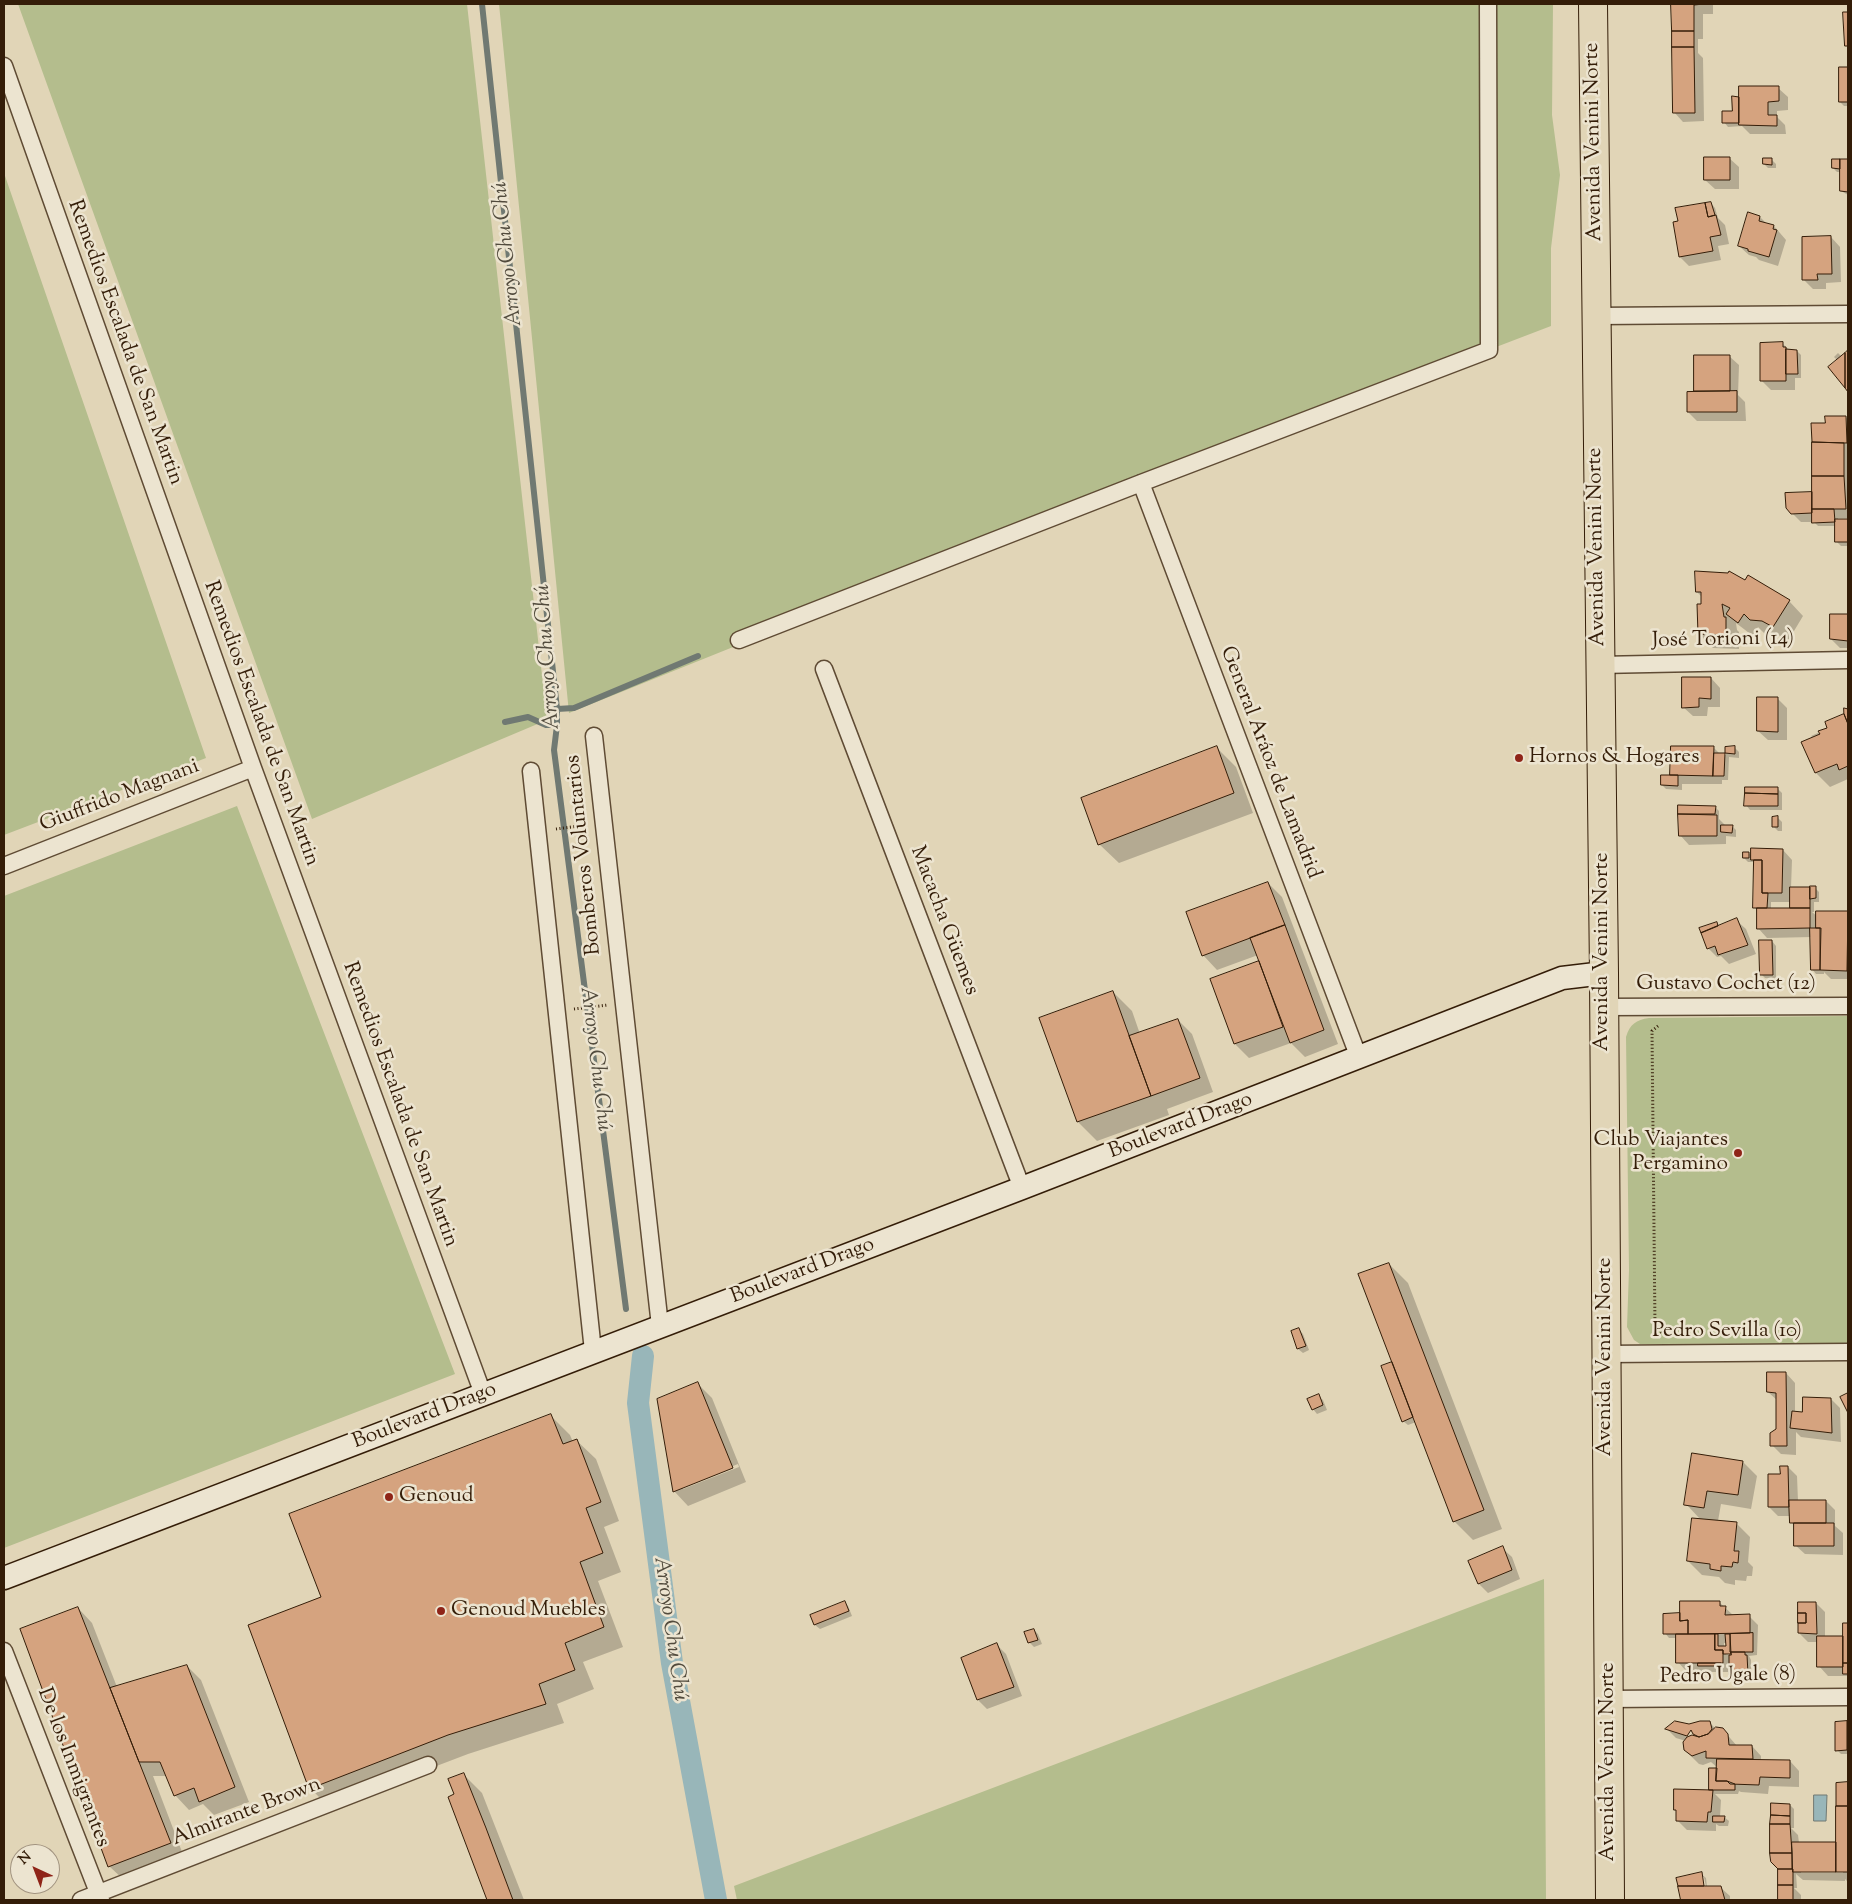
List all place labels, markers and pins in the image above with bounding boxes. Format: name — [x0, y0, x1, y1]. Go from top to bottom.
place label: Hornos & Hogares — [1529, 745, 1699, 771]
marker: Hornos & Hogares — [1513, 752, 1525, 764]
place label: Club Viajantes Pergamino — [1593, 1128, 1728, 1178]
marker: Club Viajantes Pergamino — [1732, 1147, 1744, 1159]
place label: Genoud — [399, 1484, 474, 1510]
marker: Genoud — [383, 1491, 395, 1503]
place label: Genoud Muebles — [451, 1598, 606, 1624]
marker: Genoud Muebles — [435, 1605, 447, 1617]

